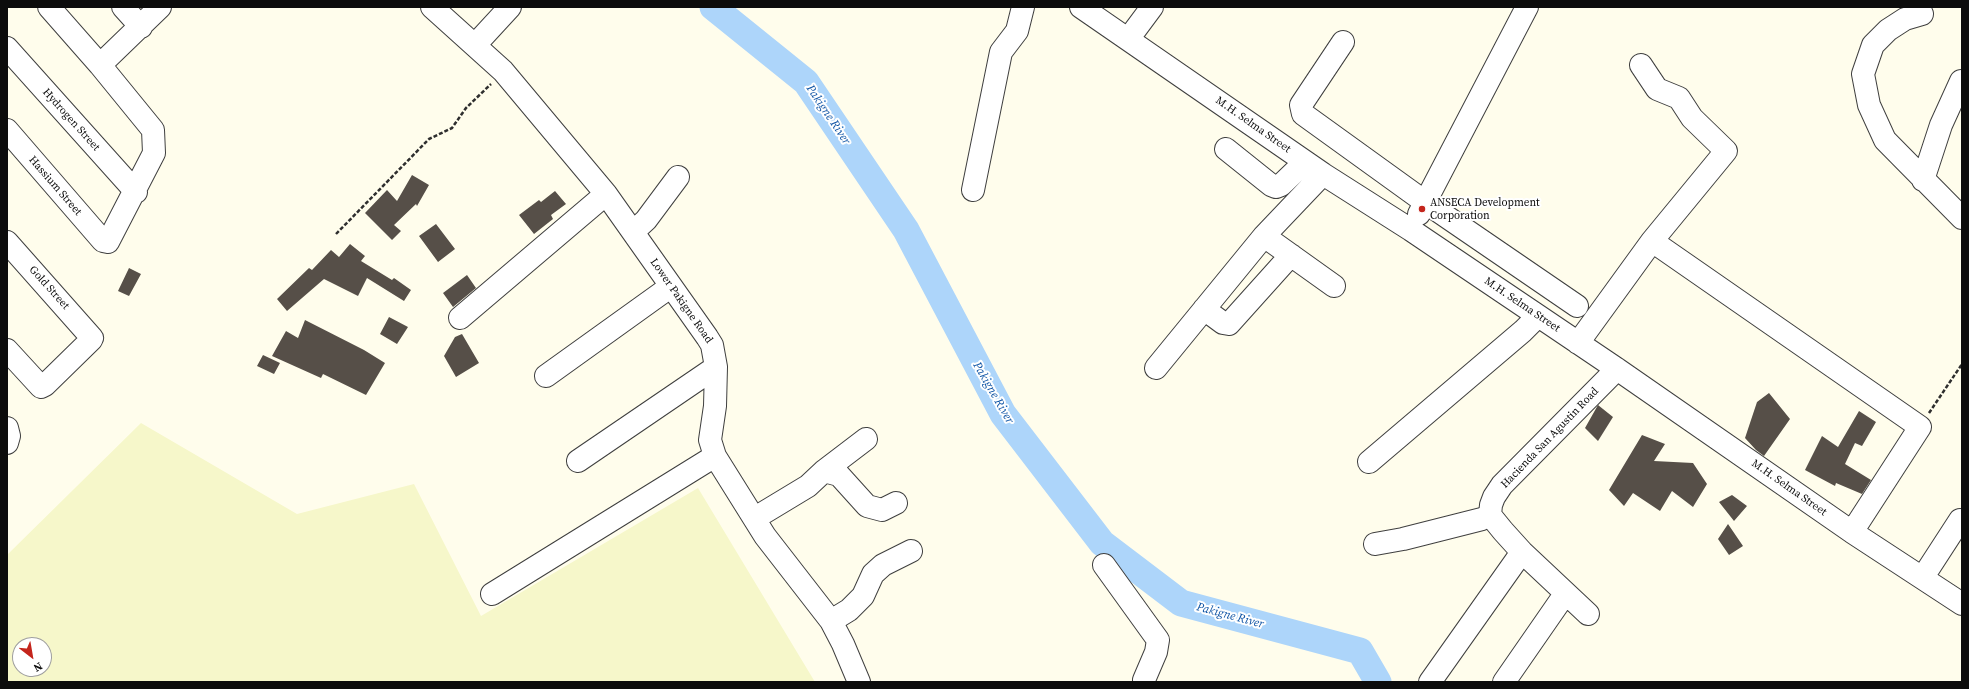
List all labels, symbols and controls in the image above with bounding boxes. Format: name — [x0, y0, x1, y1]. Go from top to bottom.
water label: Pakigne River — [803, 82, 853, 148]
street label: Hydrogen Street — [40, 86, 102, 154]
street label: M.H. Selma Street — [1213, 94, 1293, 156]
street label: Hassium Street — [26, 154, 84, 218]
place label: ANSECA Development Corporation — [1430, 196, 1540, 222]
marker: ANSECA Development Corporation — [1417, 204, 1427, 214]
street label: Lower Pakigne Road — [647, 256, 715, 346]
street label: Gold Street — [26, 264, 72, 312]
street label: M.H. Selma Street — [1482, 275, 1562, 335]
water label: Pakigne River — [970, 360, 1016, 426]
street label: Hacienda San Agustin Road — [1498, 385, 1602, 491]
street label: M.H. Selma Street — [1749, 457, 1829, 519]
water label: Pakigne River — [1195, 600, 1265, 632]
north arrow — [12, 637, 52, 677]
text: N — [31, 658, 45, 675]

